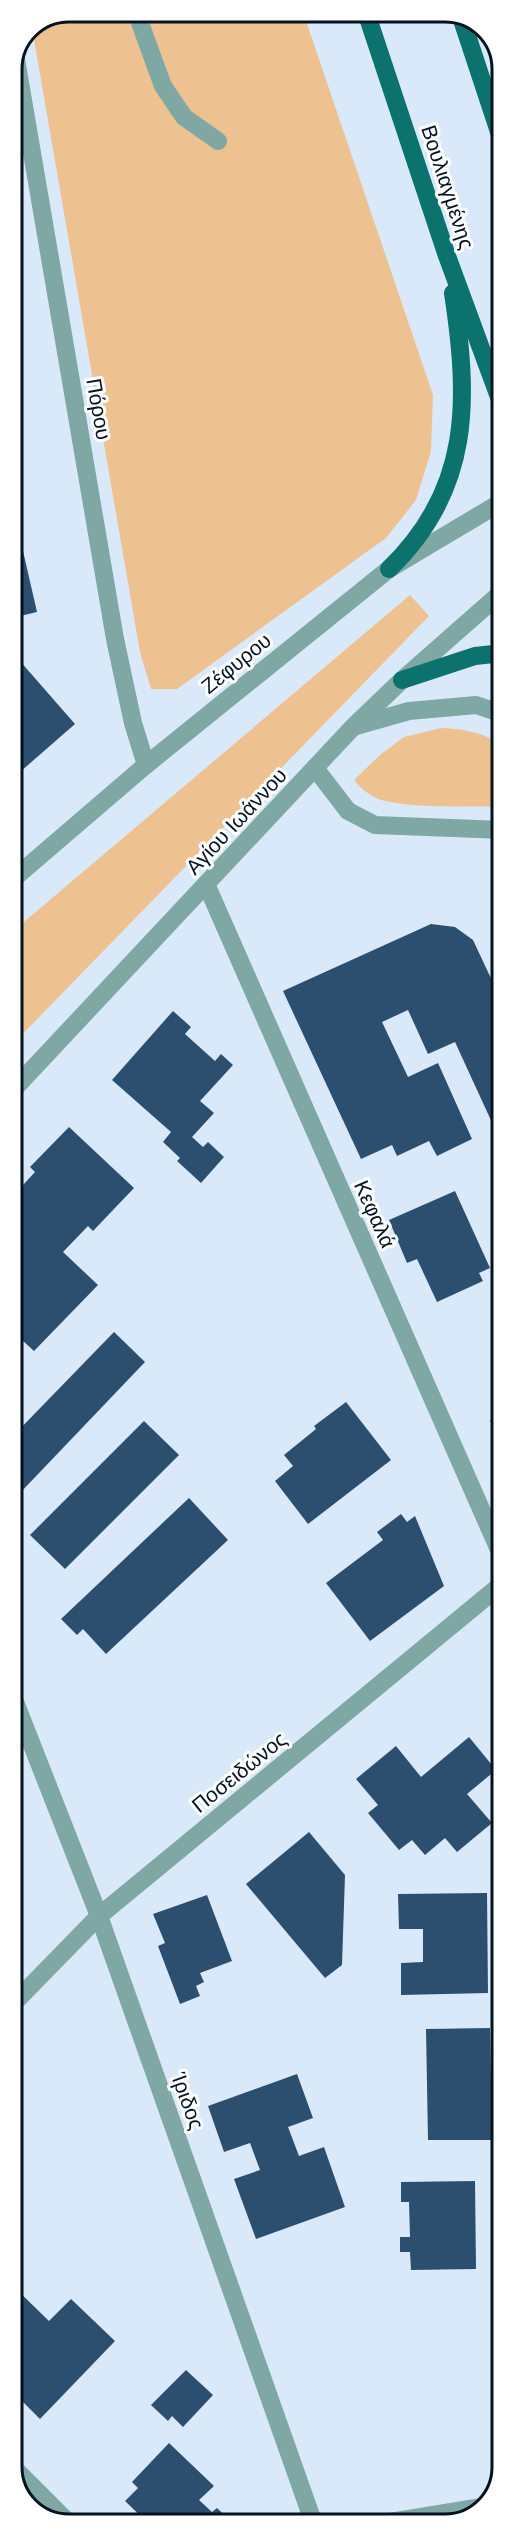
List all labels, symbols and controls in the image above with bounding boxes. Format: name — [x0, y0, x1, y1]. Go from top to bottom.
street label: Βουλιαγμένης — [417, 122, 479, 252]
street label: Πόρου — [82, 376, 116, 442]
street label: Ζέφυρου — [197, 628, 275, 698]
street label: Αγίου Ιωάννου — [181, 763, 291, 879]
street label: Κεφαλά — [350, 1177, 400, 1251]
street label: Ποσειδώνος — [187, 1727, 291, 1817]
street label: Ίριδος — [167, 2069, 209, 2132]

